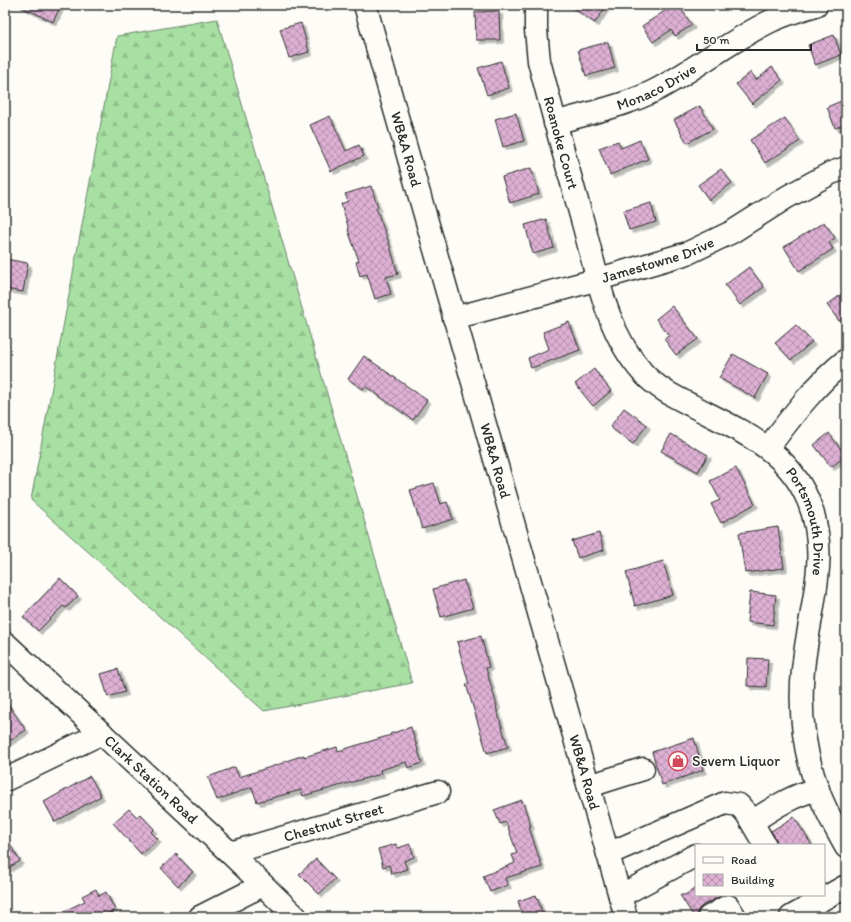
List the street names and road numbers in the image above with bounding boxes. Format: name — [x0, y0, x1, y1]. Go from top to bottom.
street label: Monaco Drive — [614, 59, 700, 114]
street label: Roanoke Court — [540, 94, 582, 192]
street label: WB&A Road — [387, 109, 426, 190]
street label: Jamestowne Drive — [600, 233, 717, 287]
street label: WB&A Road — [476, 421, 515, 501]
street label: Portsmouth Drive — [782, 463, 828, 577]
street label: Clark Station Road — [101, 731, 202, 828]
street label: WB&A Road — [565, 732, 604, 813]
street label: Chestnut Street — [282, 799, 386, 846]

